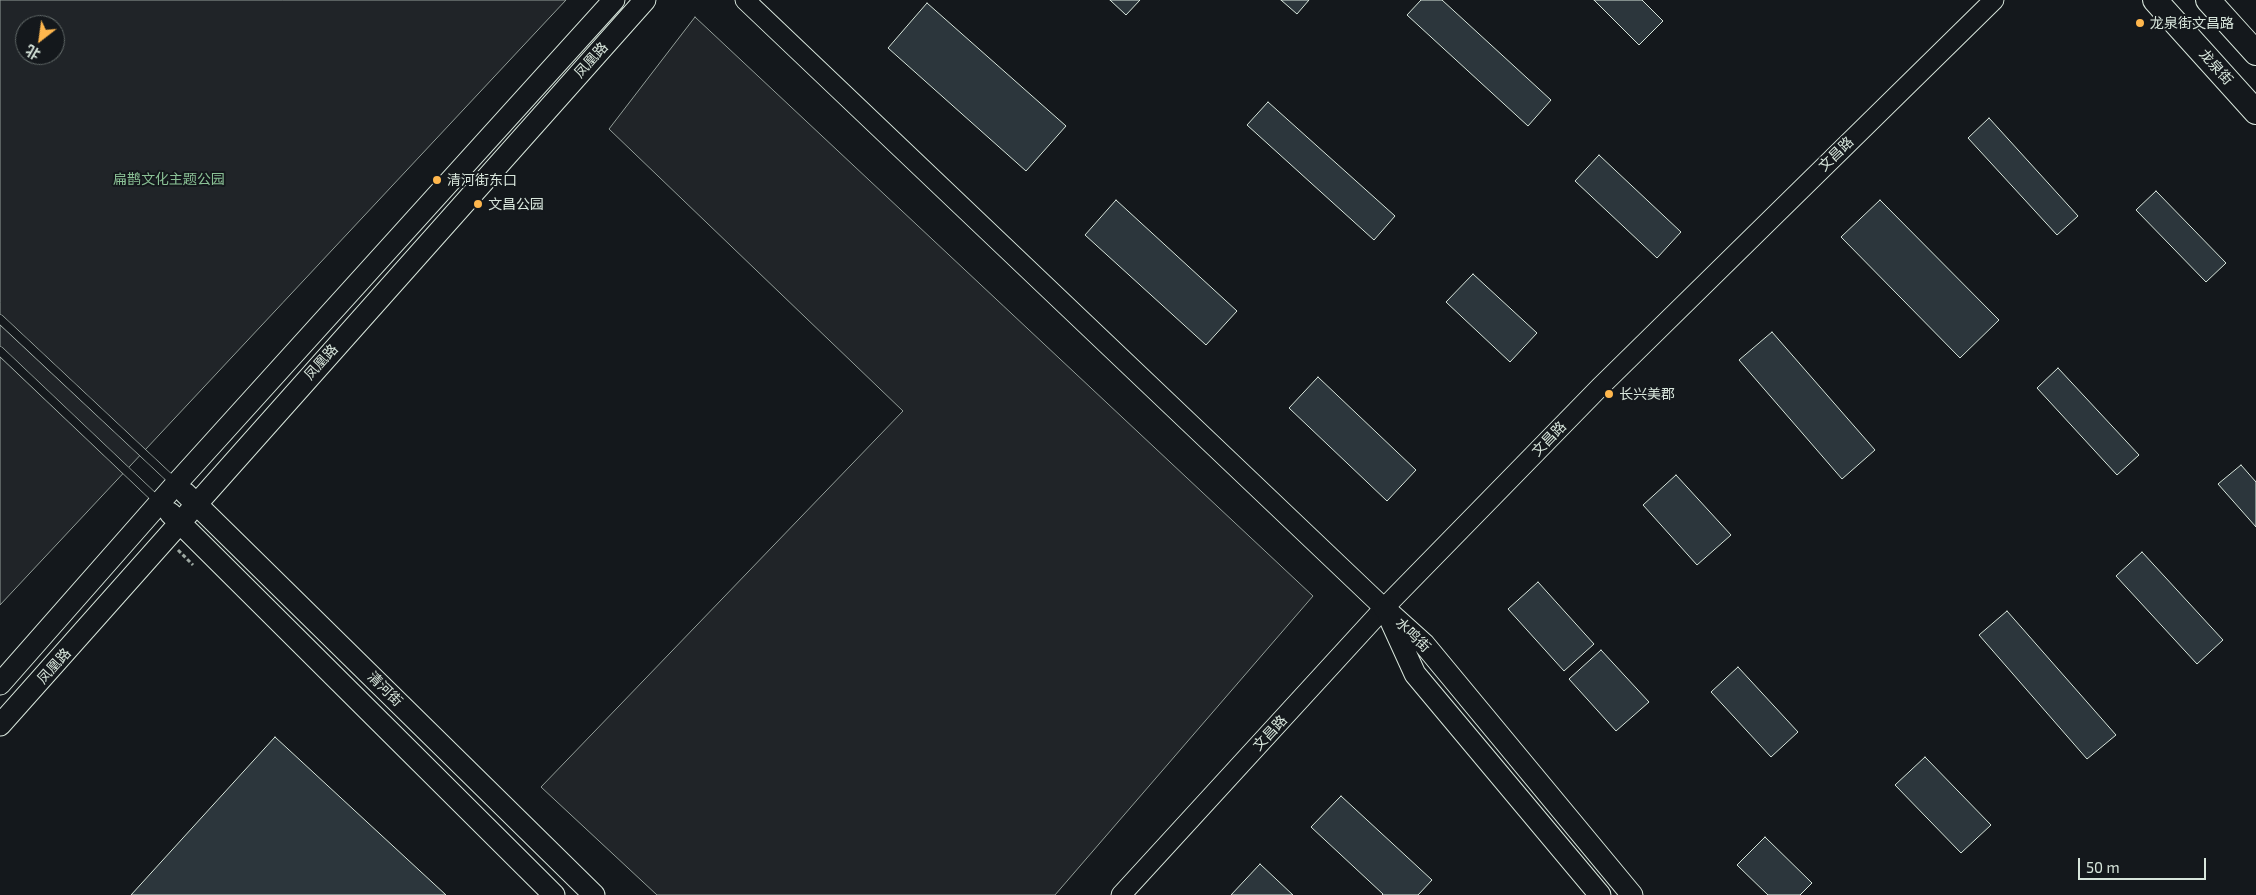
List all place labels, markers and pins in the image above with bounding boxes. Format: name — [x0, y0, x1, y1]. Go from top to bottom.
place label: 龙泉街文昌路 — [2150, 15, 2234, 31]
marker: 龙泉街文昌路 — [2134, 17, 2146, 29]
place label: 清河街东口 — [447, 172, 517, 188]
marker: 清河街东口 — [431, 174, 443, 186]
place label: 文昌公园 — [488, 196, 544, 212]
marker: 文昌公园 — [472, 198, 484, 210]
place label: 长兴美郡 — [1619, 386, 1675, 402]
marker: 长兴美郡 — [1603, 388, 1615, 400]

